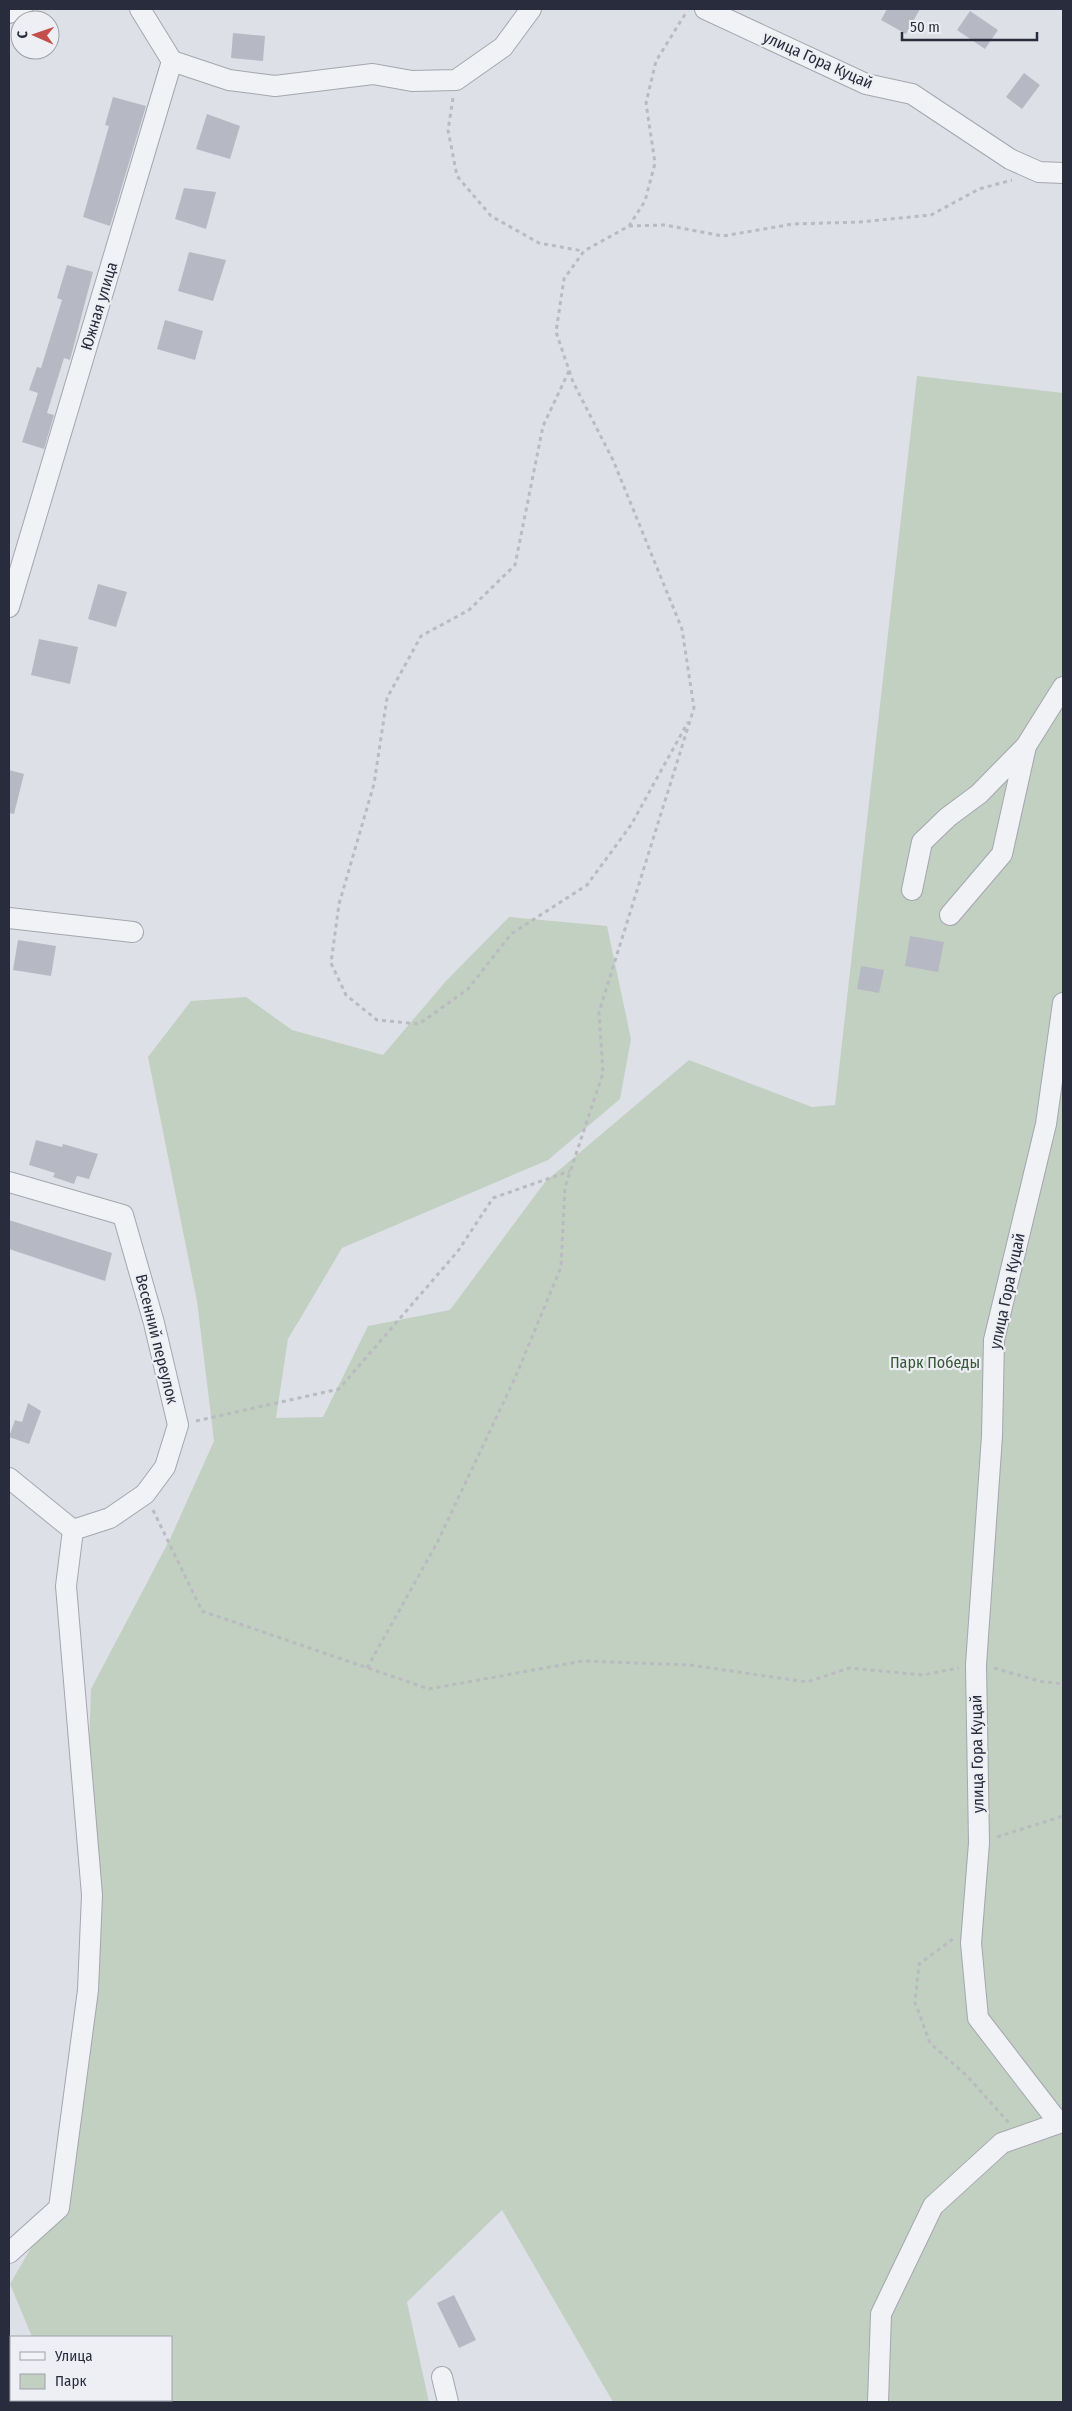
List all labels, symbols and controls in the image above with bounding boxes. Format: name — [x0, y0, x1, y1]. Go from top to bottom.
north arrow — [10, 10, 60, 60]
scale bar — [902, 10, 1037, 42]
text: 50 m — [910, 18, 940, 36]
street label: улица Гора Куцай — [760, 27, 876, 93]
text: С — [14, 30, 31, 39]
street label: Южная улица — [77, 259, 121, 352]
street label: улица Гора Куцай — [985, 1231, 1029, 1351]
street label: Весенний переулок — [132, 1272, 182, 1406]
park label: Парк Победы — [890, 1353, 980, 1372]
street label: улица Гора Куцай — [966, 1695, 988, 1813]
legend — [10, 2336, 172, 2401]
text: Улица — [54, 2347, 93, 2365]
text: Парк — [55, 2372, 86, 2390]

